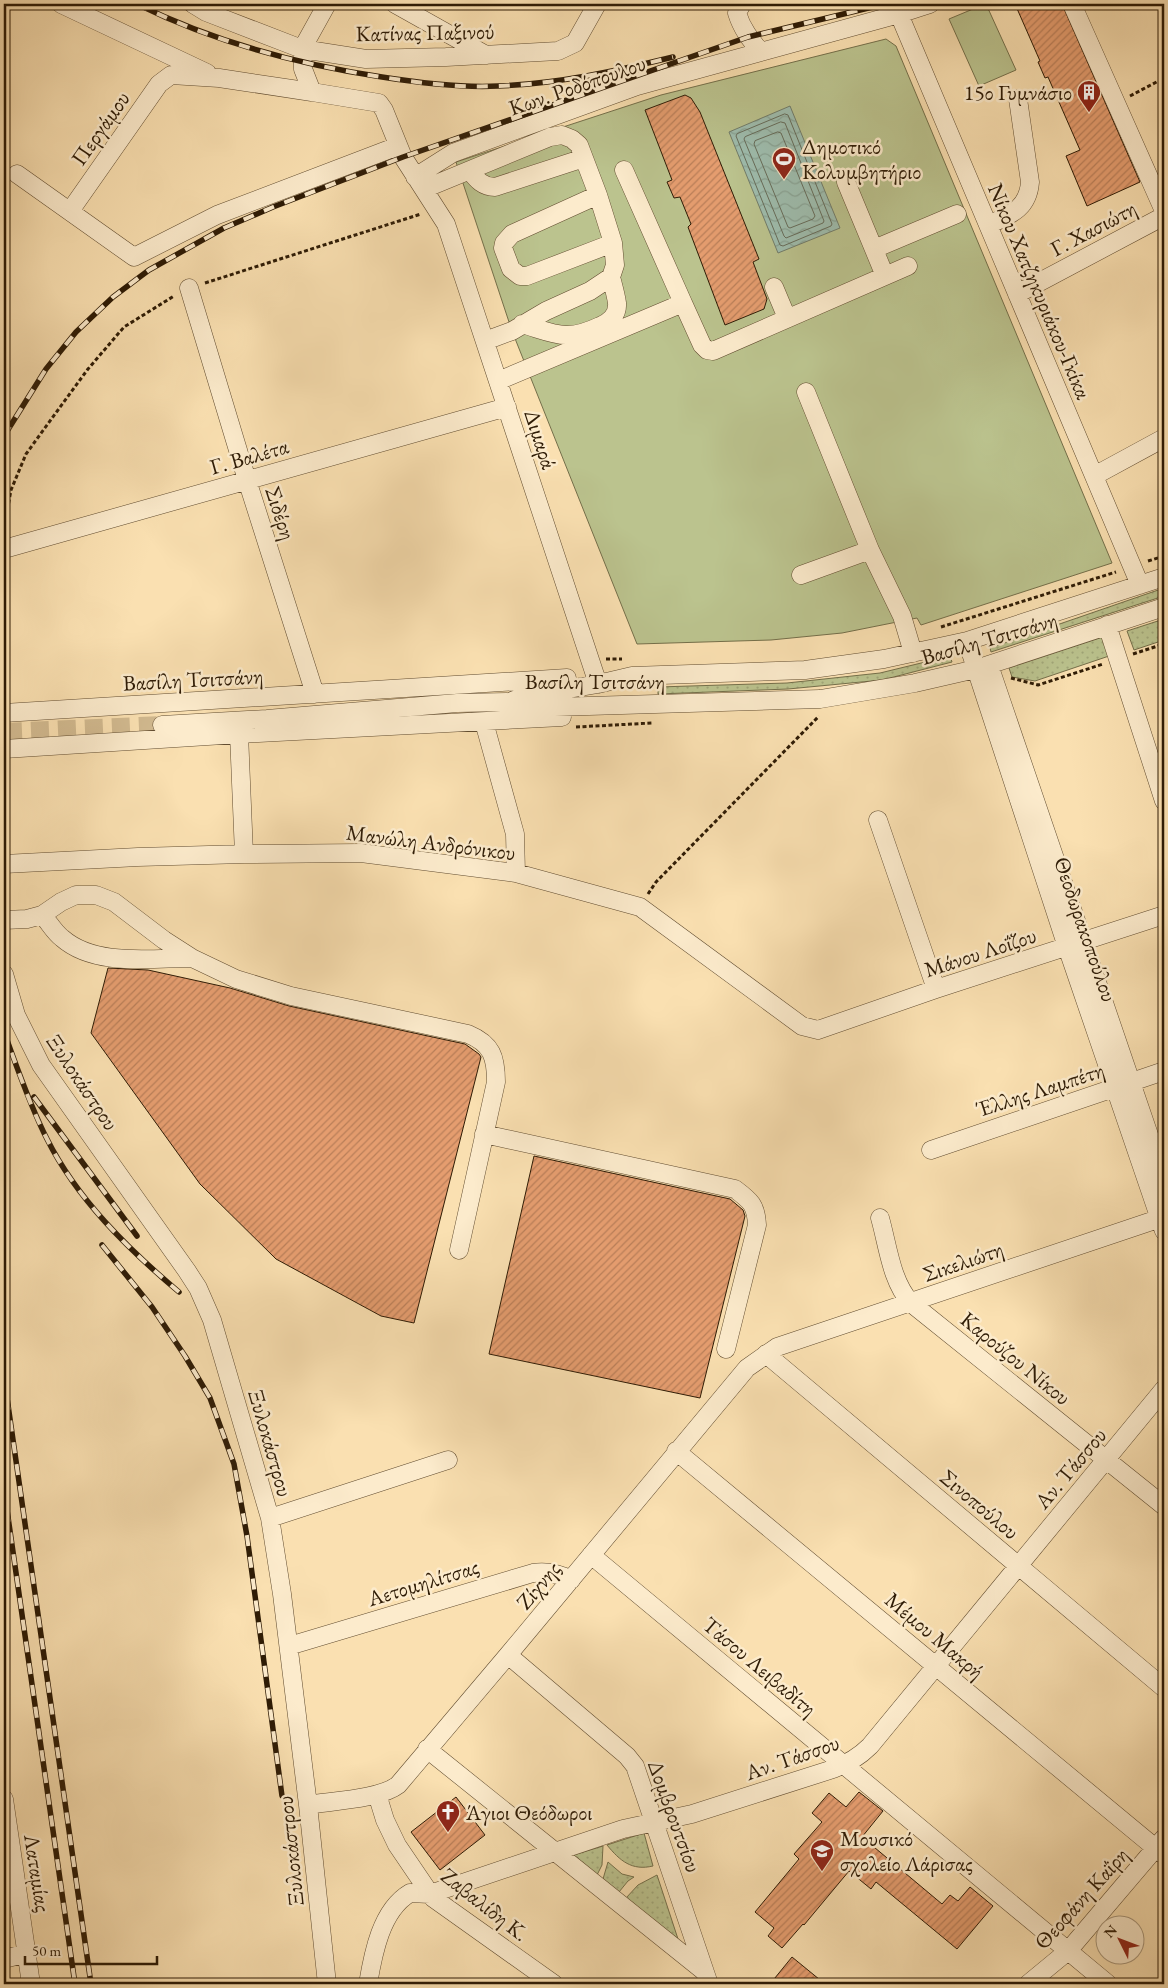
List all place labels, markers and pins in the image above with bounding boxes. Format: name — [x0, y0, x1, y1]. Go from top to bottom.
place label: 15ο Γυμνάσιο — [964, 78, 1072, 107]
building icon: 15ο Γυμνάσιο — [1076, 79, 1102, 113]
place label: Δημοτικό Κολυμβητήριο — [802, 132, 922, 186]
sports icon: Δημοτικό Κολυμβητήριο — [771, 146, 797, 180]
place label: Άγιοι Θεόδωροι — [465, 1798, 592, 1827]
church icon: Άγιοι Θεόδωροι — [435, 1799, 461, 1833]
place label: Μουσικό σχολείο Λάρισας — [840, 1824, 973, 1878]
school or university icon: Μουσικό σχολείο Λάρισας — [809, 1838, 835, 1872]

